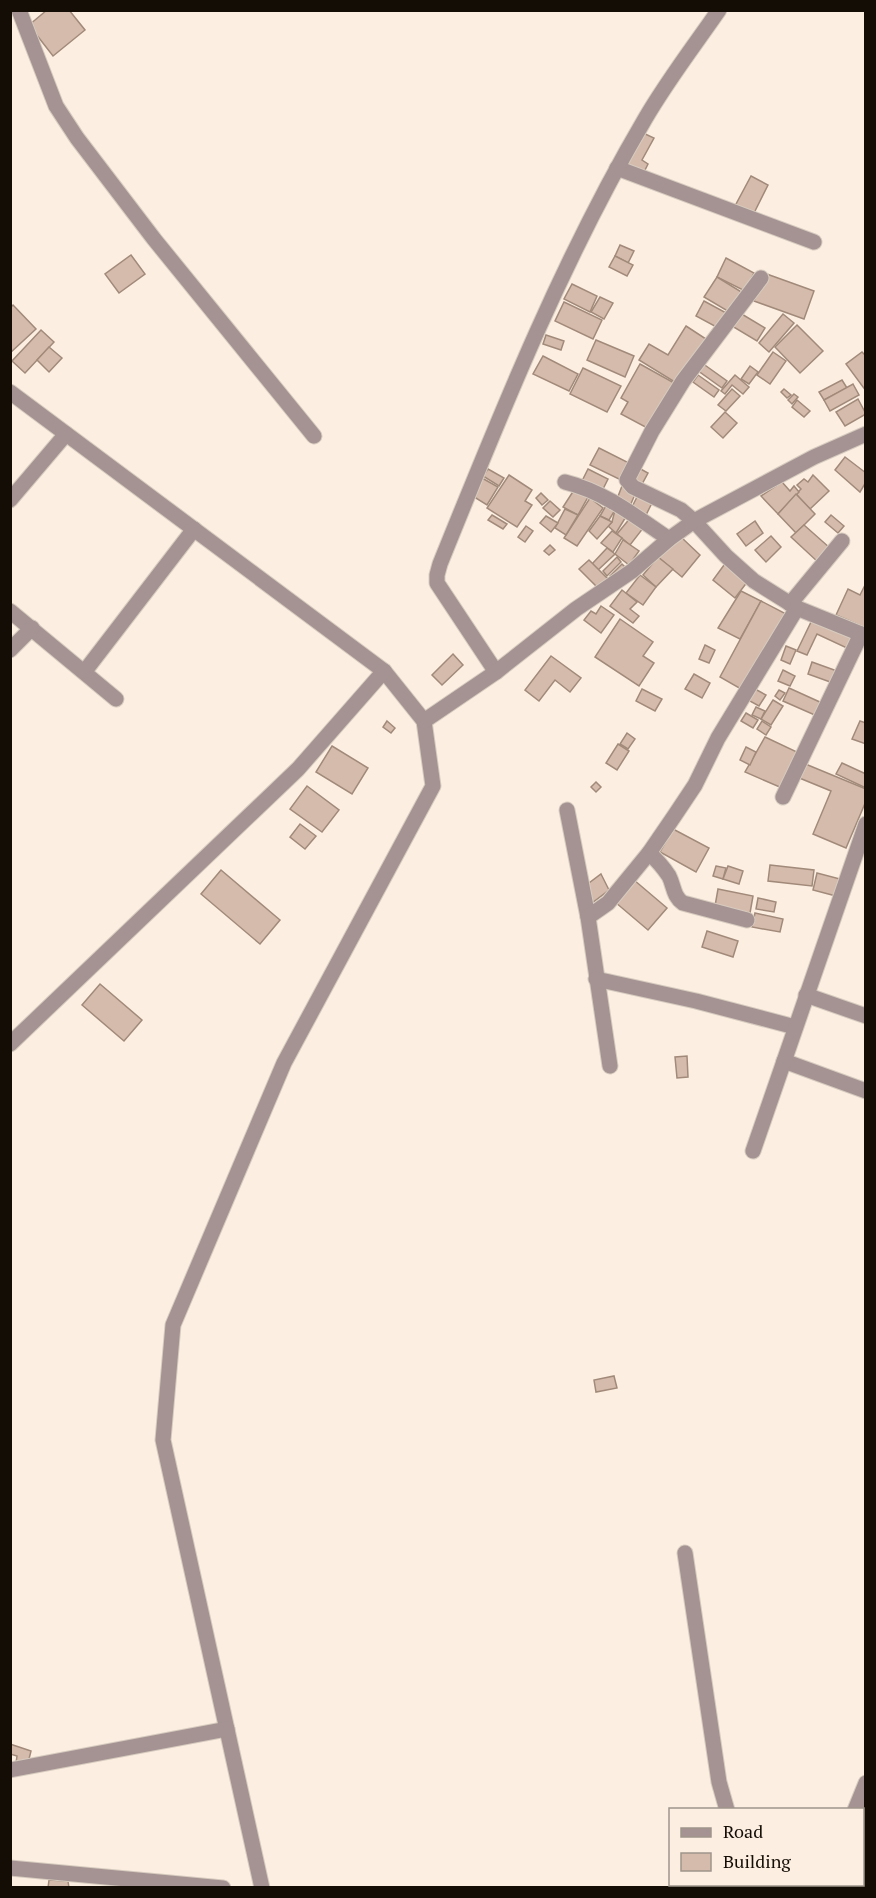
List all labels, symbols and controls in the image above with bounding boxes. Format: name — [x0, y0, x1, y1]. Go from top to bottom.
legend — [669, 1808, 864, 1886]
text: Road — [723, 1819, 763, 1843]
text: Building — [723, 1849, 791, 1873]

